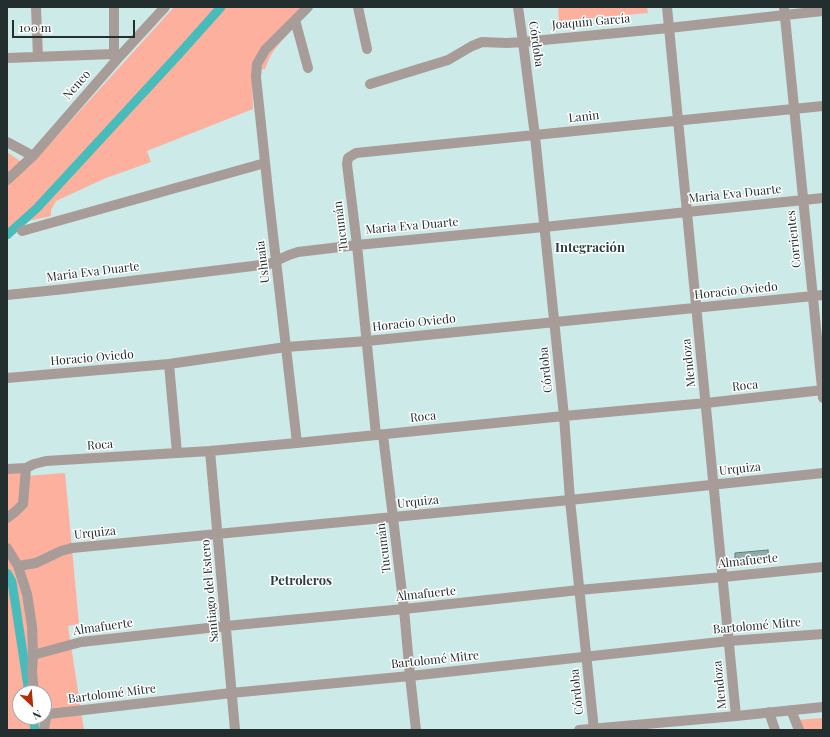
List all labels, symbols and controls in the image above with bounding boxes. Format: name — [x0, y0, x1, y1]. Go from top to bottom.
street label: Joaquín García — [551, 11, 631, 33]
scale bar — [14, 12, 137, 38]
text: 100 m — [19, 19, 51, 35]
street label: Córdoba — [526, 20, 546, 68]
street label: Neneo — [60, 67, 94, 103]
street label: Lanin — [568, 108, 600, 126]
street label: Maria Eva Duarte — [688, 182, 782, 206]
street label: Tucumán — [331, 200, 351, 252]
street label: Corrientes — [784, 209, 804, 269]
street label: Maria Eva Duarte — [365, 215, 459, 237]
street label: Ushuaia — [253, 240, 273, 284]
district label: Integración — [555, 240, 625, 256]
street label: Maria Eva Duarte — [46, 259, 140, 285]
street label: Horacio Oviedo — [694, 279, 778, 303]
street label: Horacio Oviedo — [372, 311, 456, 335]
street label: Mendoza — [679, 338, 699, 388]
street label: Córdoba — [536, 346, 556, 394]
street label: Horacio Oviedo — [50, 347, 134, 369]
street label: Roca — [731, 377, 759, 395]
street label: Roca — [409, 408, 437, 426]
street label: Roca — [86, 437, 114, 453]
street label: Urquiza — [718, 460, 762, 478]
street label: Urquiza — [396, 493, 440, 511]
street label: Tucumán — [374, 522, 394, 574]
street label: Urquiza — [73, 524, 117, 542]
street label: Santiago del Estero — [198, 539, 222, 643]
street label: Almafuerte — [717, 551, 779, 571]
district label: Petroleros — [270, 573, 332, 589]
street label: Almafuerte — [395, 584, 457, 604]
street label: Bartolomé Mitre — [712, 615, 802, 637]
street label: Almafuerte — [72, 616, 134, 638]
street label: Bartolomé Mitre — [390, 648, 480, 672]
street label: Mendoza — [710, 660, 730, 710]
street label: Córdoba — [567, 668, 587, 716]
street label: Bartolomé Mitre — [67, 681, 157, 707]
north arrow — [12, 685, 52, 725]
text: N — [30, 707, 44, 724]

